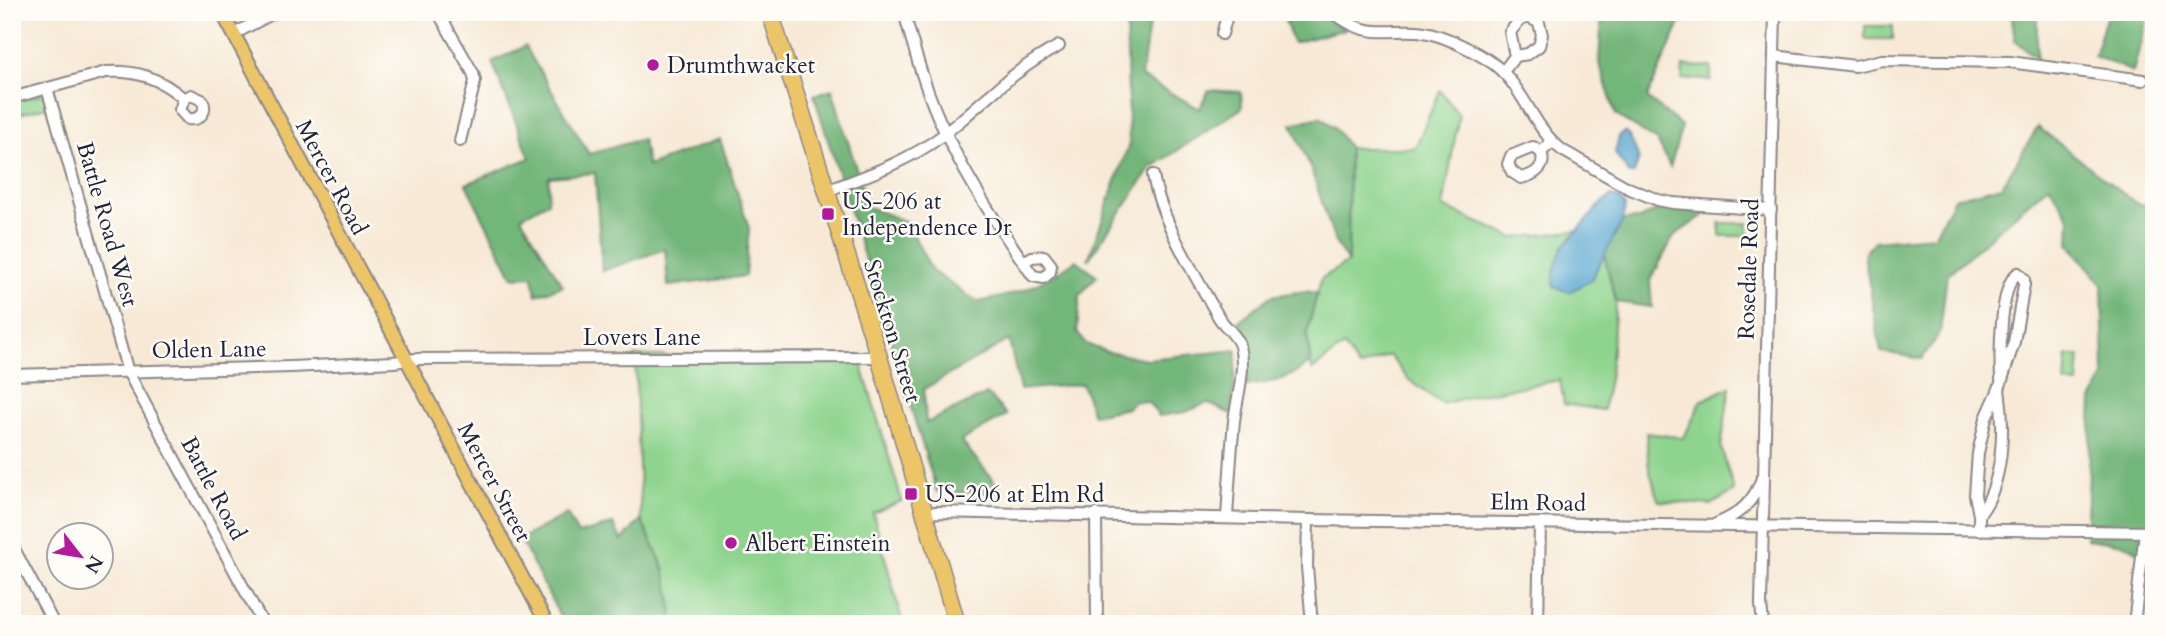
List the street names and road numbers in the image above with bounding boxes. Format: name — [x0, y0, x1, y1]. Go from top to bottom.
street label: Mercer Road — [288, 114, 375, 241]
street label: Battle Road West — [69, 138, 146, 310]
street label: Rosedale Road — [1731, 197, 1766, 340]
street label: Stockton Street — [856, 256, 929, 407]
street label: Lovers Lane — [583, 322, 701, 353]
street label: Olden Lane — [151, 333, 267, 366]
street label: Mercer Street — [450, 417, 539, 547]
street label: Battle Road — [173, 431, 254, 546]
street label: Elm Road — [1490, 486, 1587, 519]

